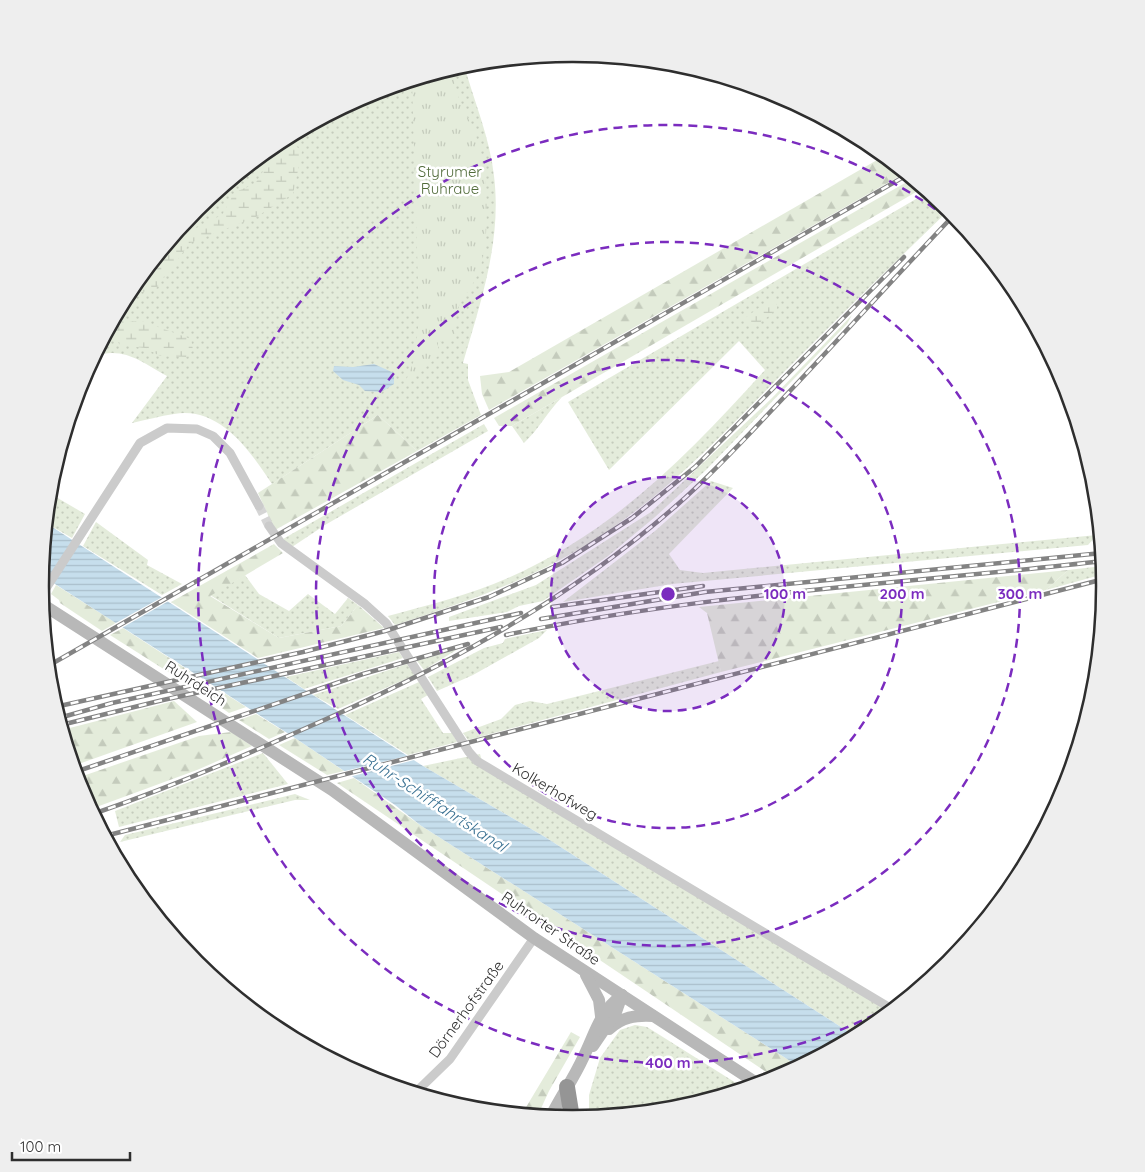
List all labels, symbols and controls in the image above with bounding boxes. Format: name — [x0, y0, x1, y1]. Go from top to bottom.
park label: Styrumer Ruhraue — [418, 162, 482, 198]
text: 100 m — [764, 584, 806, 603]
text: 200 m — [880, 584, 925, 603]
text: 300 m — [998, 584, 1042, 603]
centre of rings — [659, 585, 677, 603]
street label: Ruhrdeich — [162, 656, 230, 710]
water label: Ruhr-Schifffahrtskanal — [359, 748, 513, 857]
street label: Kolkerhofweg — [509, 758, 601, 824]
street label: Ruhrorter Straße — [498, 887, 604, 969]
street label: Dörnerhofstraße — [424, 957, 508, 1061]
text: 400 m — [645, 1053, 691, 1072]
scale bar — [12, 1130, 130, 1162]
text: 100 m — [20, 1137, 61, 1156]

